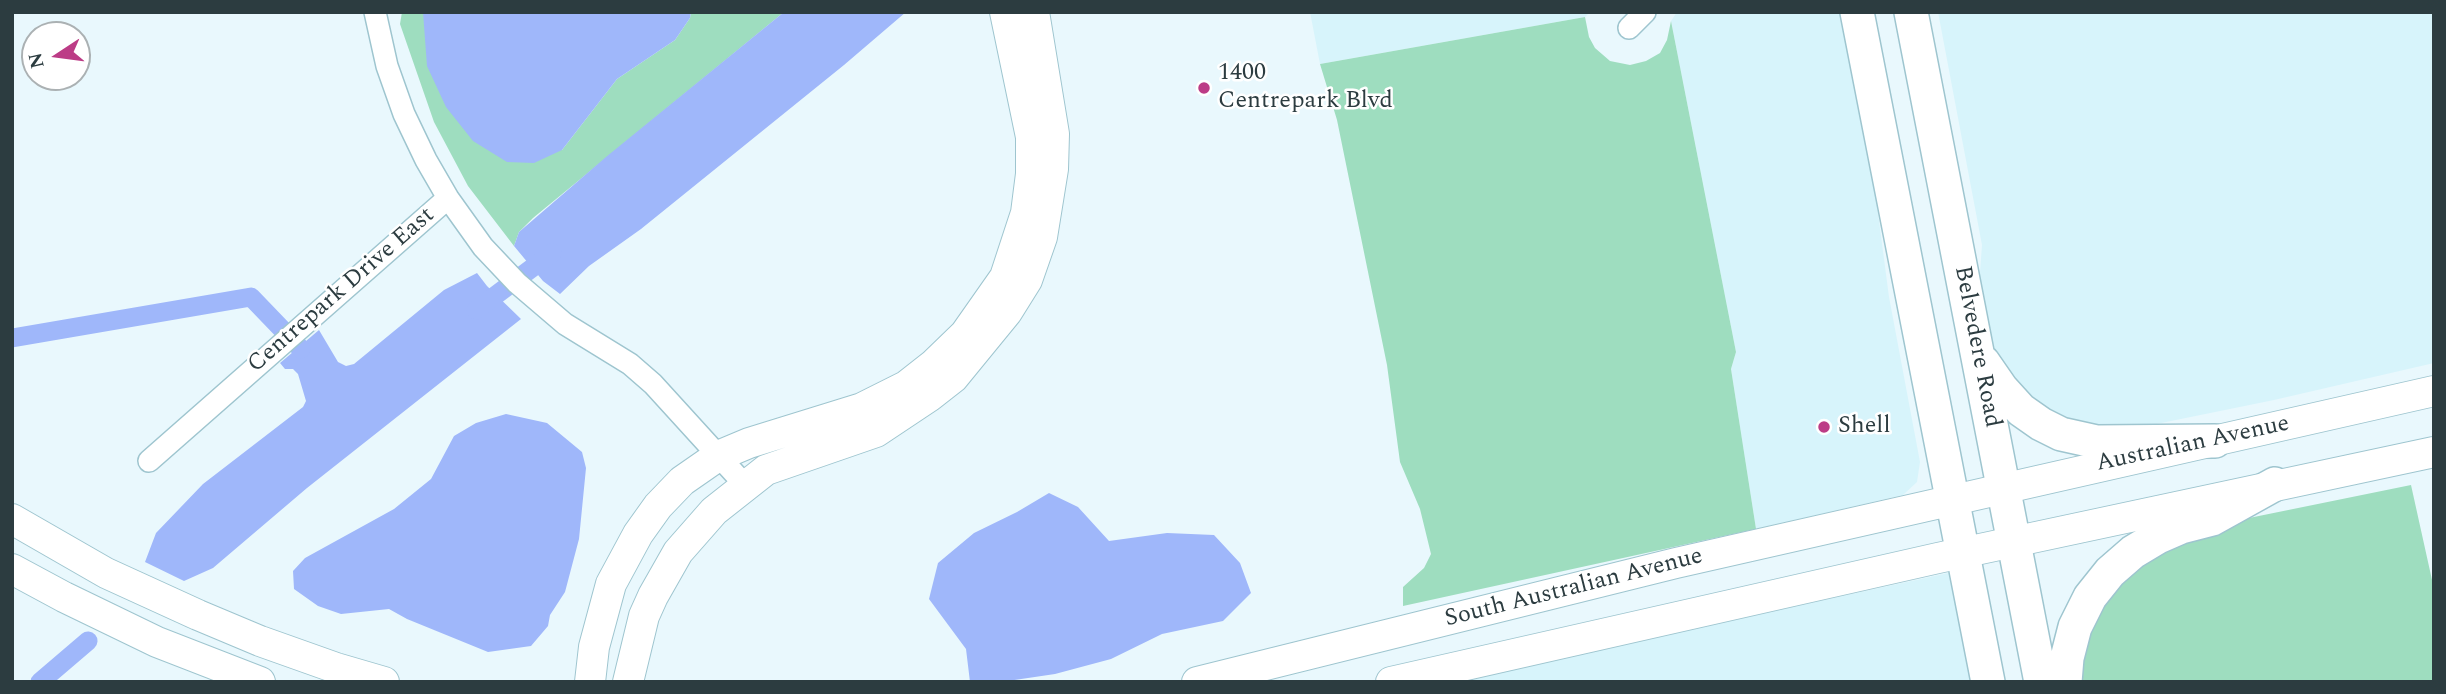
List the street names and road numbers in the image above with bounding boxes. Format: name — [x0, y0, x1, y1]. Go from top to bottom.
street label: Centrepark Drive East — [243, 202, 441, 380]
street label: Belvedere Road — [1946, 264, 2006, 430]
street label: Australian Avenue — [2094, 410, 2292, 480]
street label: South Australian Avenue — [1442, 543, 1706, 635]

